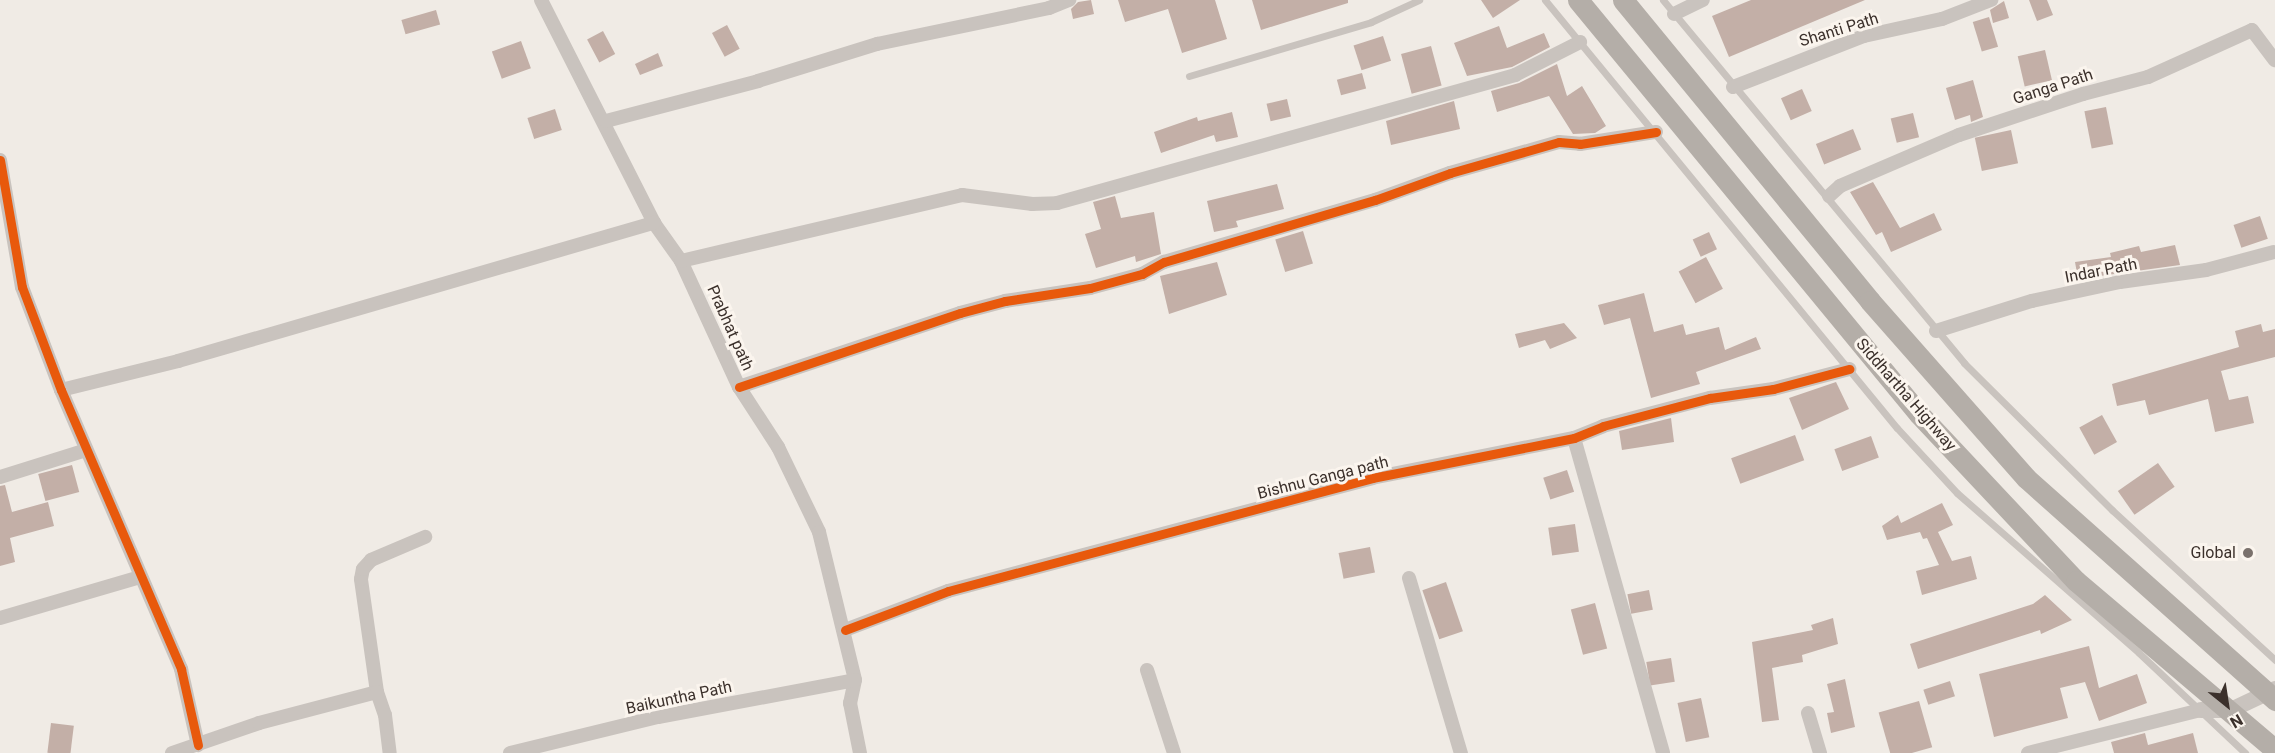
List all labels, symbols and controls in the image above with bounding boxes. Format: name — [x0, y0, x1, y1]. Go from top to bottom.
street label: Shanti Path — [1797, 9, 1881, 51]
street label: Ganga Path — [2011, 65, 2095, 109]
street label: Indar Path — [2063, 255, 2139, 287]
street label: Prabhat path — [703, 282, 757, 374]
street label: Siddhartha Highway — [1852, 335, 1960, 455]
street label: Bishnu Ganga path — [1255, 452, 1391, 504]
place label: Global — [2191, 543, 2236, 563]
marker: Global — [2241, 546, 2255, 560]
north arrow — [2197, 675, 2257, 735]
street label: Baikuntha Path — [624, 677, 734, 719]
text: N — [2227, 710, 2246, 732]

